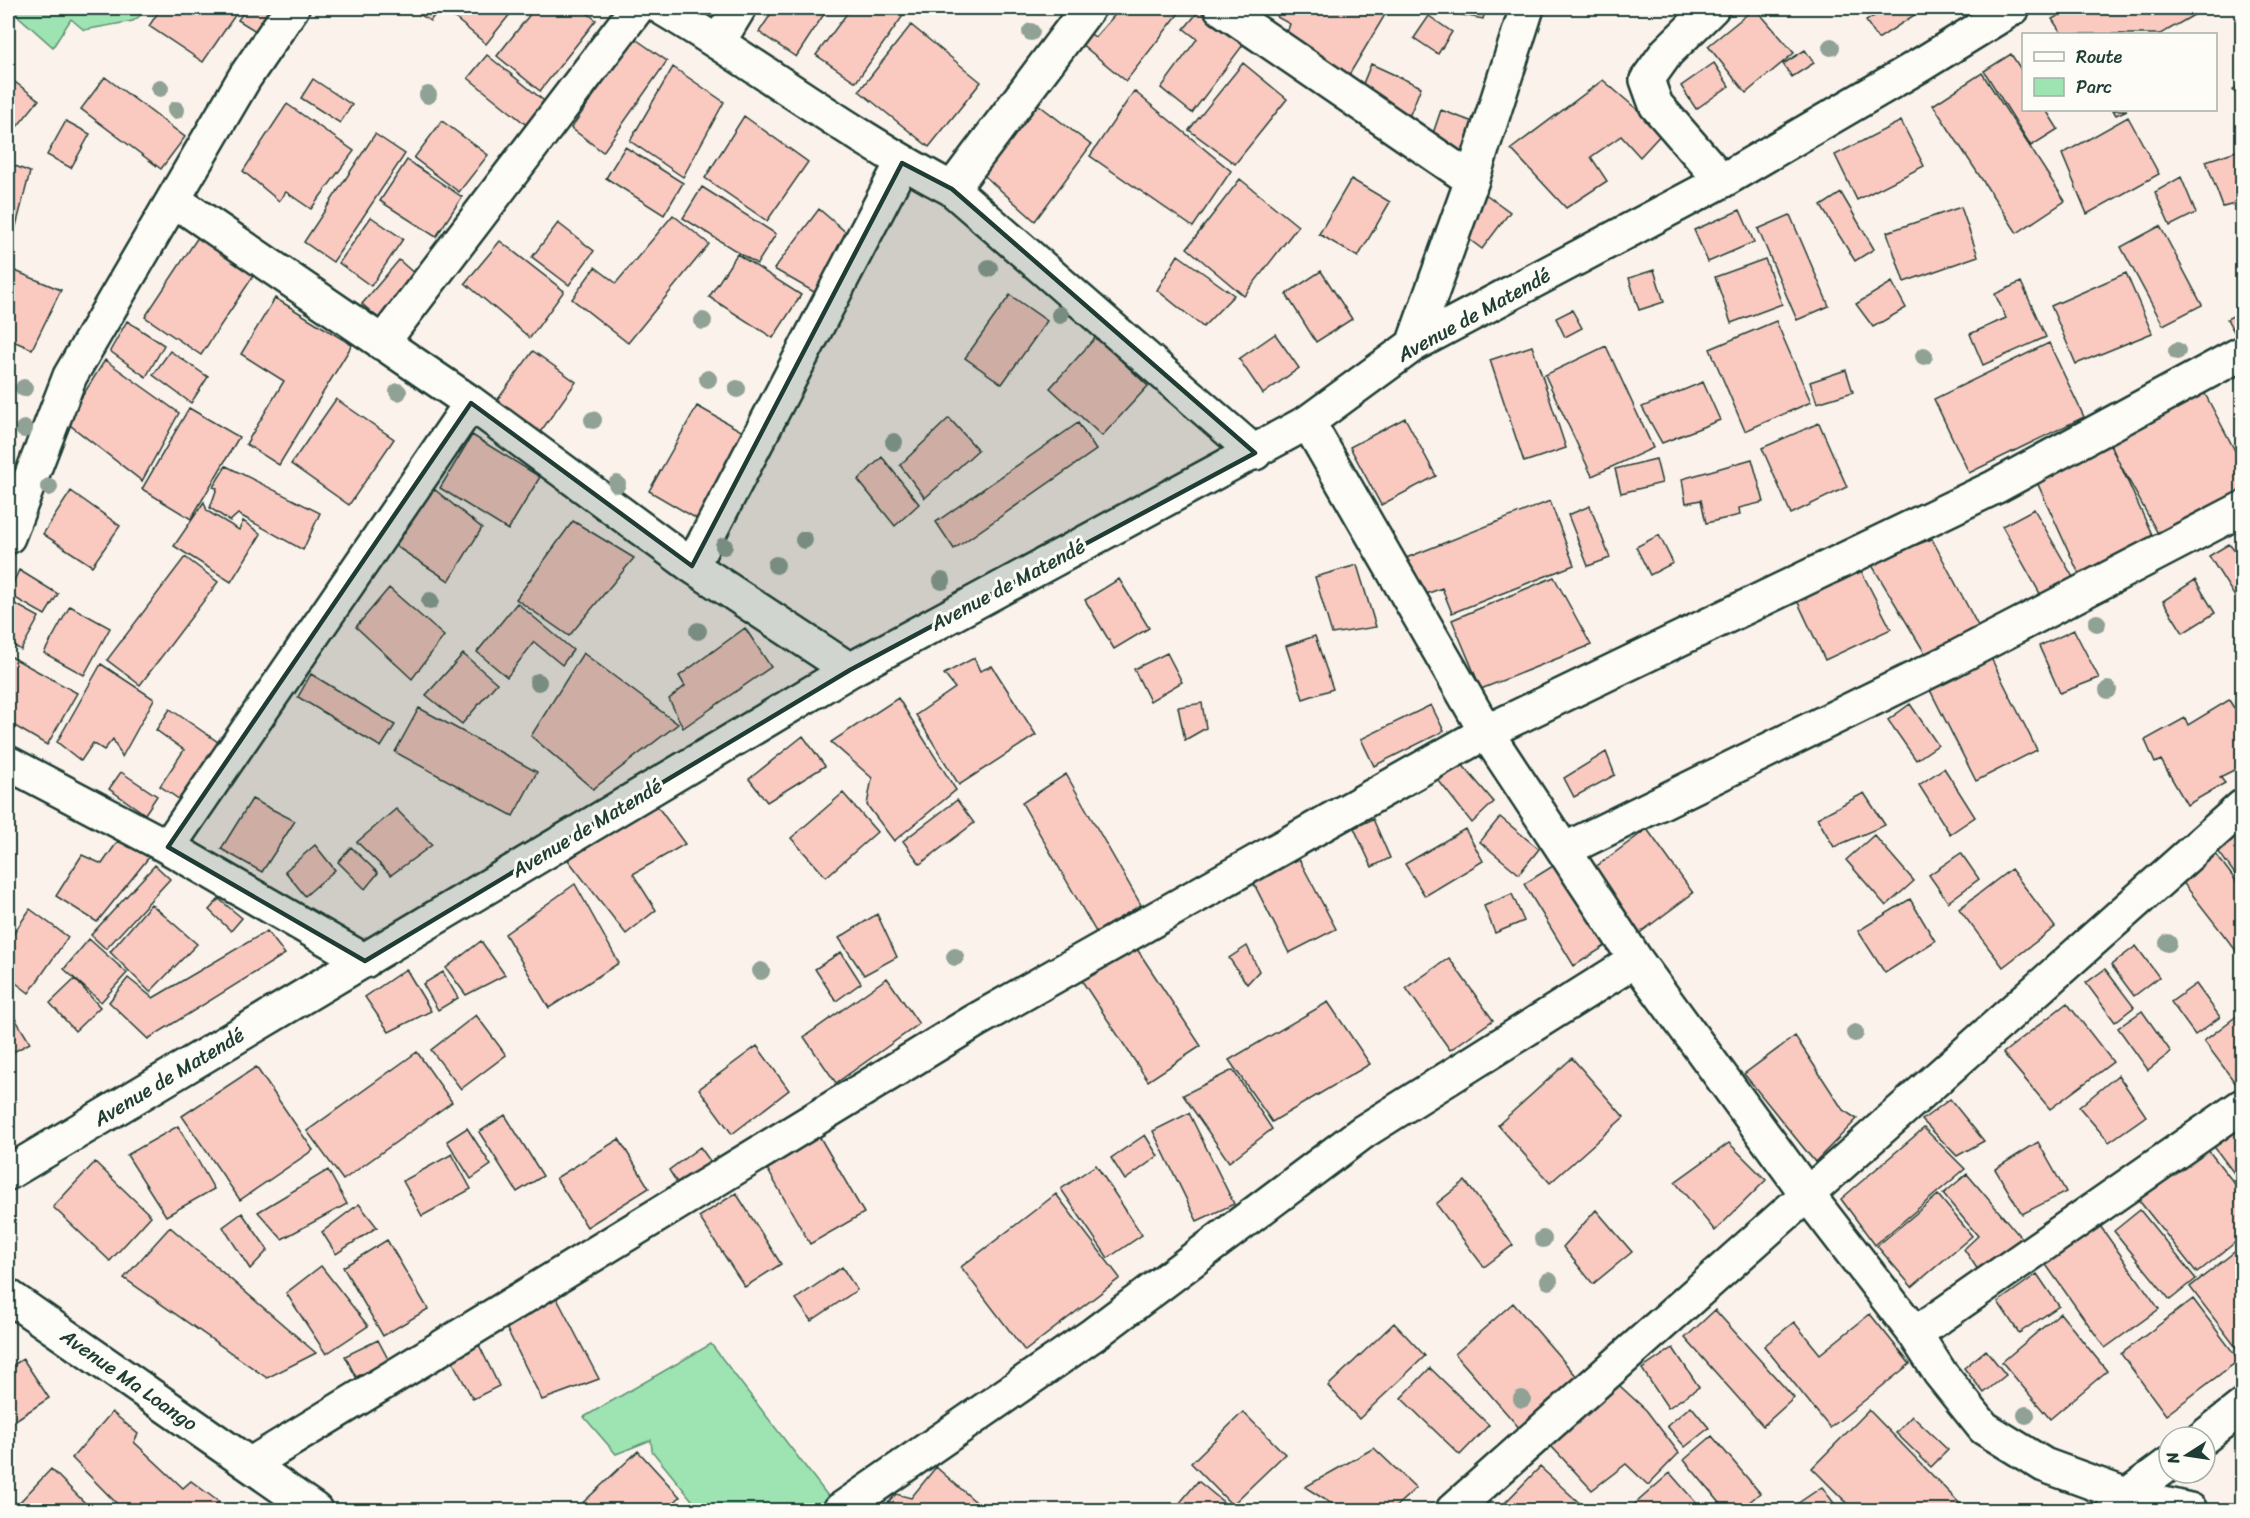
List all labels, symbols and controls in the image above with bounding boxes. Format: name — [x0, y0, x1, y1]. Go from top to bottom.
legend — [2022, 33, 2217, 111]
text: Route — [2076, 41, 2123, 73]
text: Parc — [2076, 71, 2112, 103]
street label: Avenue de Matendé — [1390, 258, 1557, 372]
street label: Avenue de Matendé — [923, 529, 1092, 641]
street label: Avenue de Matendé — [504, 769, 669, 888]
street label: Avenue de Matendé — [86, 1018, 251, 1137]
street label: Avenue Ma Loango — [52, 1319, 205, 1441]
north arrow — [2157, 1425, 2217, 1485]
text: N — [2157, 1449, 2188, 1467]

